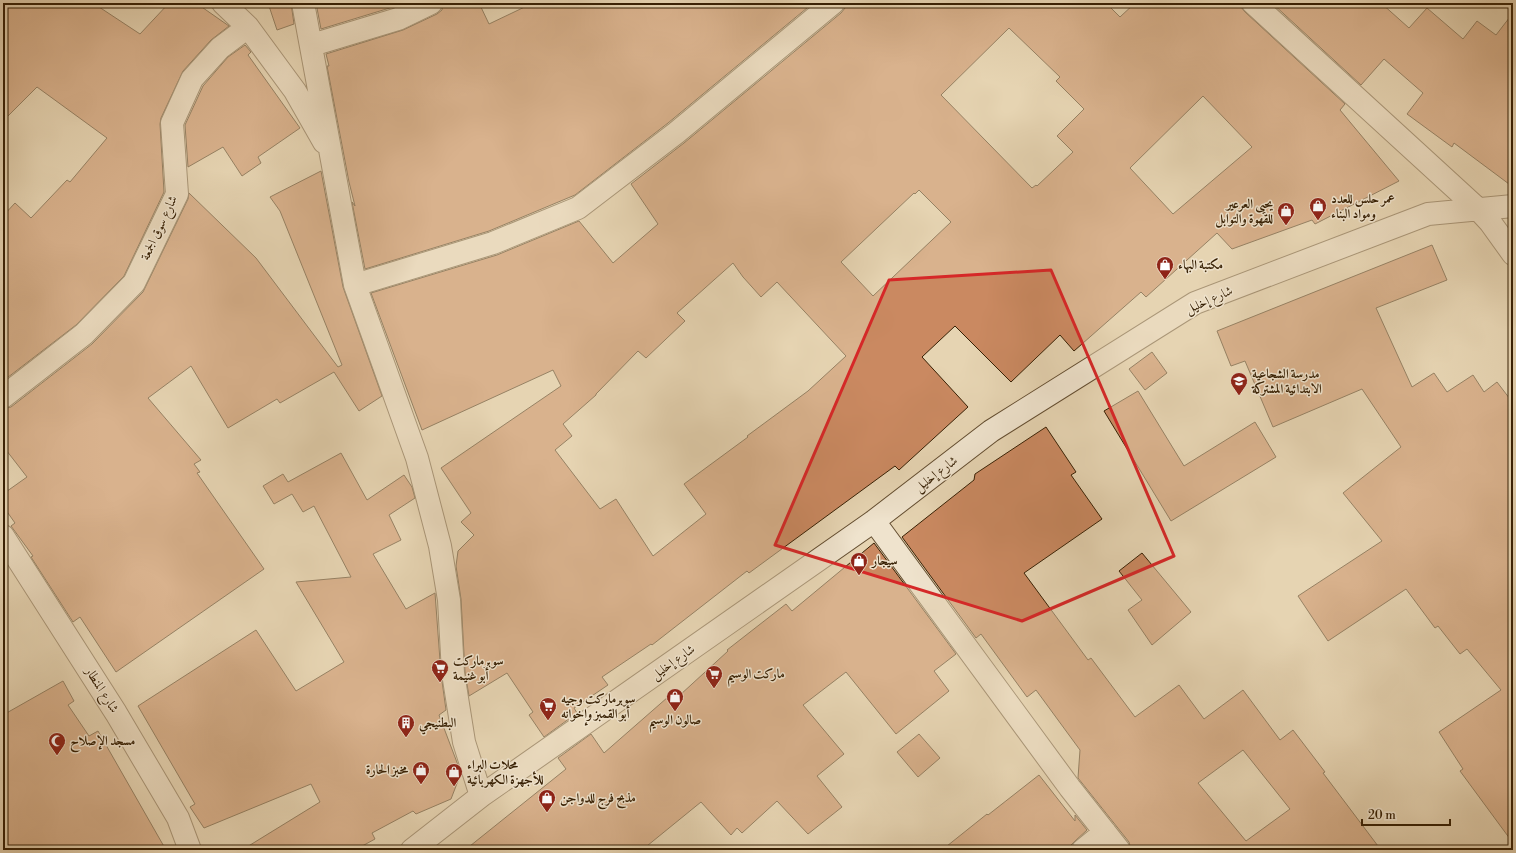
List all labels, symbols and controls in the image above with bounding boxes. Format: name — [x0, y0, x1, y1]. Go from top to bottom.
place label: عمر حلس للعدد ومواد البناء — [1331, 191, 1395, 222]
street label: شارع سوق الجمعة — [137, 193, 184, 264]
place label: يحيى العرعير للقهوة والتوابل — [1215, 196, 1274, 228]
shop icon: عمر حلس للعدد ومواد البناء — [1308, 196, 1328, 221]
shop icon: يحيى العرعير للقهوة والتوابل — [1276, 201, 1296, 226]
shop icon: مكتبة البهاء — [1155, 255, 1175, 280]
place label: مكتبة البهاء — [1178, 257, 1223, 274]
street label: شارع إخليل — [1183, 283, 1236, 320]
place label: مدرسة الشجاعية الابتدائية المشتركة — [1251, 366, 1322, 397]
school or university icon: مدرسة الشجاعية الابتدائية المشتركة — [1229, 371, 1249, 396]
street label: شارع إخليل — [911, 453, 963, 498]
shop icon: سيجار — [849, 551, 869, 576]
place label: سيجار — [870, 553, 898, 569]
street label: شارع إخليل — [648, 641, 700, 685]
place label: سوبرماركت أبو غنيمة — [453, 653, 504, 684]
supermarket icon: سوبرماركت أبو غنيمة — [430, 658, 450, 683]
street label: شارع المنطار — [78, 662, 122, 718]
supermarket icon: ماركت الوسيم — [704, 664, 724, 689]
place label: ماركت الوسيم — [727, 666, 785, 687]
shop icon: صالون الوسيم — [665, 687, 685, 712]
place label: سوبرماركت وجيه أبو القمبز وإخوانه — [561, 691, 635, 726]
supermarket icon: سوبرماركت وجيه أبو القمبز وإخوانه — [538, 696, 558, 721]
place label: صالون الوسيم — [649, 712, 701, 733]
building icon: البطنيجي — [396, 713, 416, 738]
place label: البطنيجي — [419, 715, 456, 735]
mosque icon: مسجد الإصلاح — [47, 731, 67, 756]
place label: مسجد الإصلاح — [70, 733, 135, 753]
place label: محلات البراء للأجهزة الكهربائية — [467, 757, 544, 788]
shop icon: مخبز الحارة — [411, 760, 431, 785]
place label: مخبز الحارة — [366, 762, 409, 778]
shop icon: محلات البراء للأجهزة الكهربائية — [444, 762, 464, 787]
shop icon: مذبح فرج للدواجن — [537, 788, 557, 813]
place label: مذبح فرج للدواجن — [560, 790, 636, 810]
scale bar — [1362, 801, 1450, 827]
text: 20 m — [1368, 808, 1396, 823]

